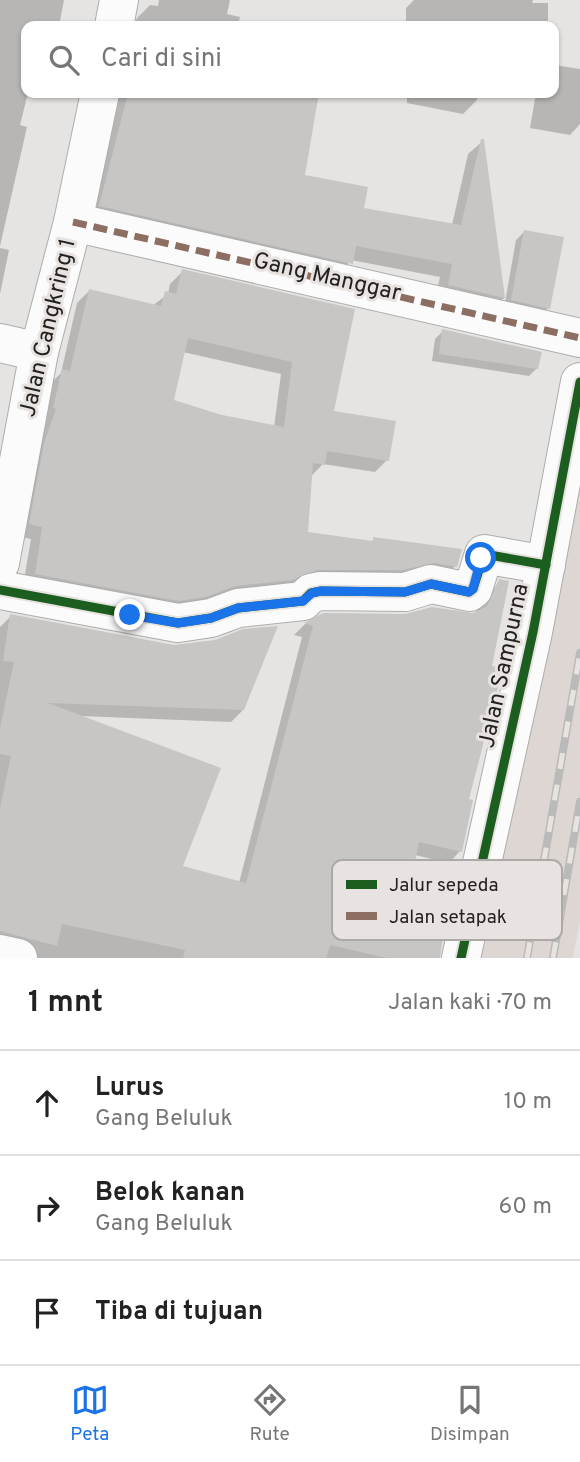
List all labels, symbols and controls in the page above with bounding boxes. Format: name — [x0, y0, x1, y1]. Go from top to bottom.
search box — [21, 21, 559, 98]
icon: search — [45, 41, 83, 79]
text: Cari di sini — [101, 43, 222, 76]
street label: Jalan Cangkring 1 — [14, 236, 84, 420]
street label: Gang Manggar — [250, 247, 404, 309]
route start — [465, 542, 496, 573]
street label: Jalan Sampurna — [473, 581, 537, 751]
route end — [114, 599, 145, 630]
legend — [332, 860, 562, 940]
text: Jalur sepeda — [389, 874, 498, 898]
text: Jalan setapak — [389, 906, 507, 930]
text: 1 mnt — [28, 985, 103, 1022]
text: Jalan kaki · 70 m — [388, 989, 552, 1018]
text: Lurus — [95, 1072, 164, 1105]
icon: ahead — [28, 1084, 66, 1122]
text: 10 m — [504, 1088, 552, 1117]
text: Gang Beluluk — [95, 1105, 233, 1134]
text: Belok kanan — [95, 1177, 245, 1210]
icon: right — [28, 1189, 66, 1227]
text: 60 m — [499, 1193, 552, 1222]
text: Gang Beluluk — [95, 1210, 233, 1239]
icon: arrive — [28, 1294, 66, 1332]
text: Tiba di tujuan — [95, 1296, 263, 1329]
tab: Peta — [70, 1381, 109, 1447]
tab: Rute — [249, 1381, 290, 1447]
tab: Disimpan — [430, 1381, 510, 1447]

